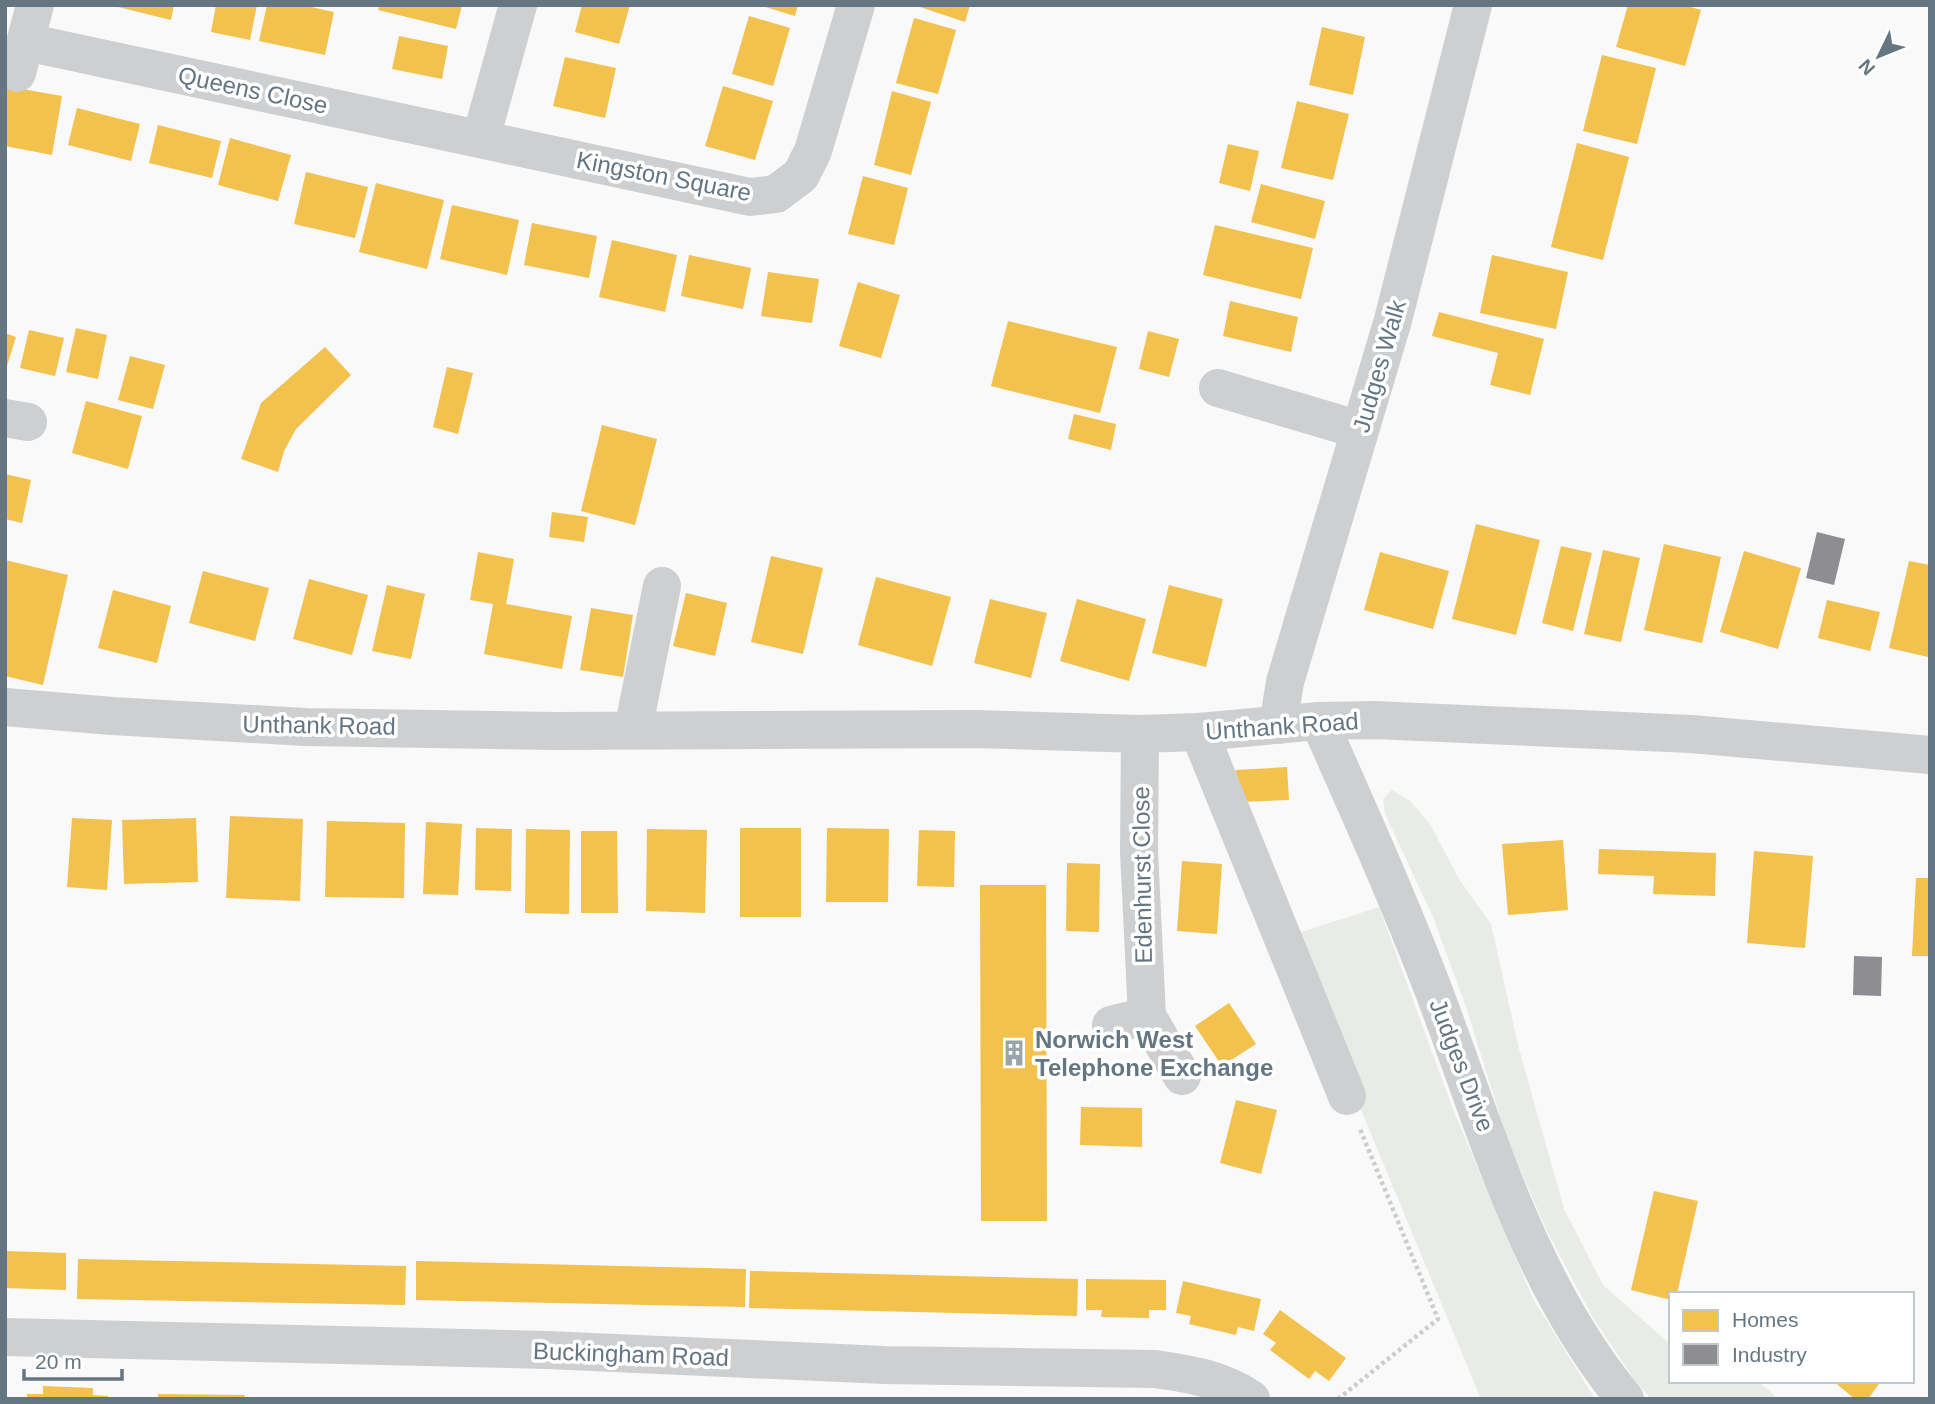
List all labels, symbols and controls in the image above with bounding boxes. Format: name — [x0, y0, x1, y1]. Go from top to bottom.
north arrow — [1844, 21, 1914, 91]
text: N — [1855, 55, 1879, 79]
street label: Queens Close — [176, 61, 330, 119]
street label: Kingston Square — [574, 146, 754, 206]
street label: Judges Walk — [1347, 296, 1411, 435]
street label: Unthank Road — [1205, 707, 1359, 745]
street label: Unthank Road — [242, 710, 396, 740]
street label: Edenhurst Close — [1127, 786, 1157, 964]
street label: Judges Drive — [1424, 995, 1500, 1135]
place label: Norwich West Telephone Exchange — [1035, 1026, 1273, 1081]
building icon: Norwich West Telephone Exchange — [999, 1038, 1029, 1068]
legend — [1669, 1292, 1914, 1383]
text: Homes — [1732, 1308, 1799, 1331]
street label: Buckingham Road — [533, 1337, 729, 1371]
scale bar — [24, 1338, 122, 1382]
text: Industry — [1732, 1343, 1807, 1366]
text: 20 m — [35, 1350, 82, 1373]

